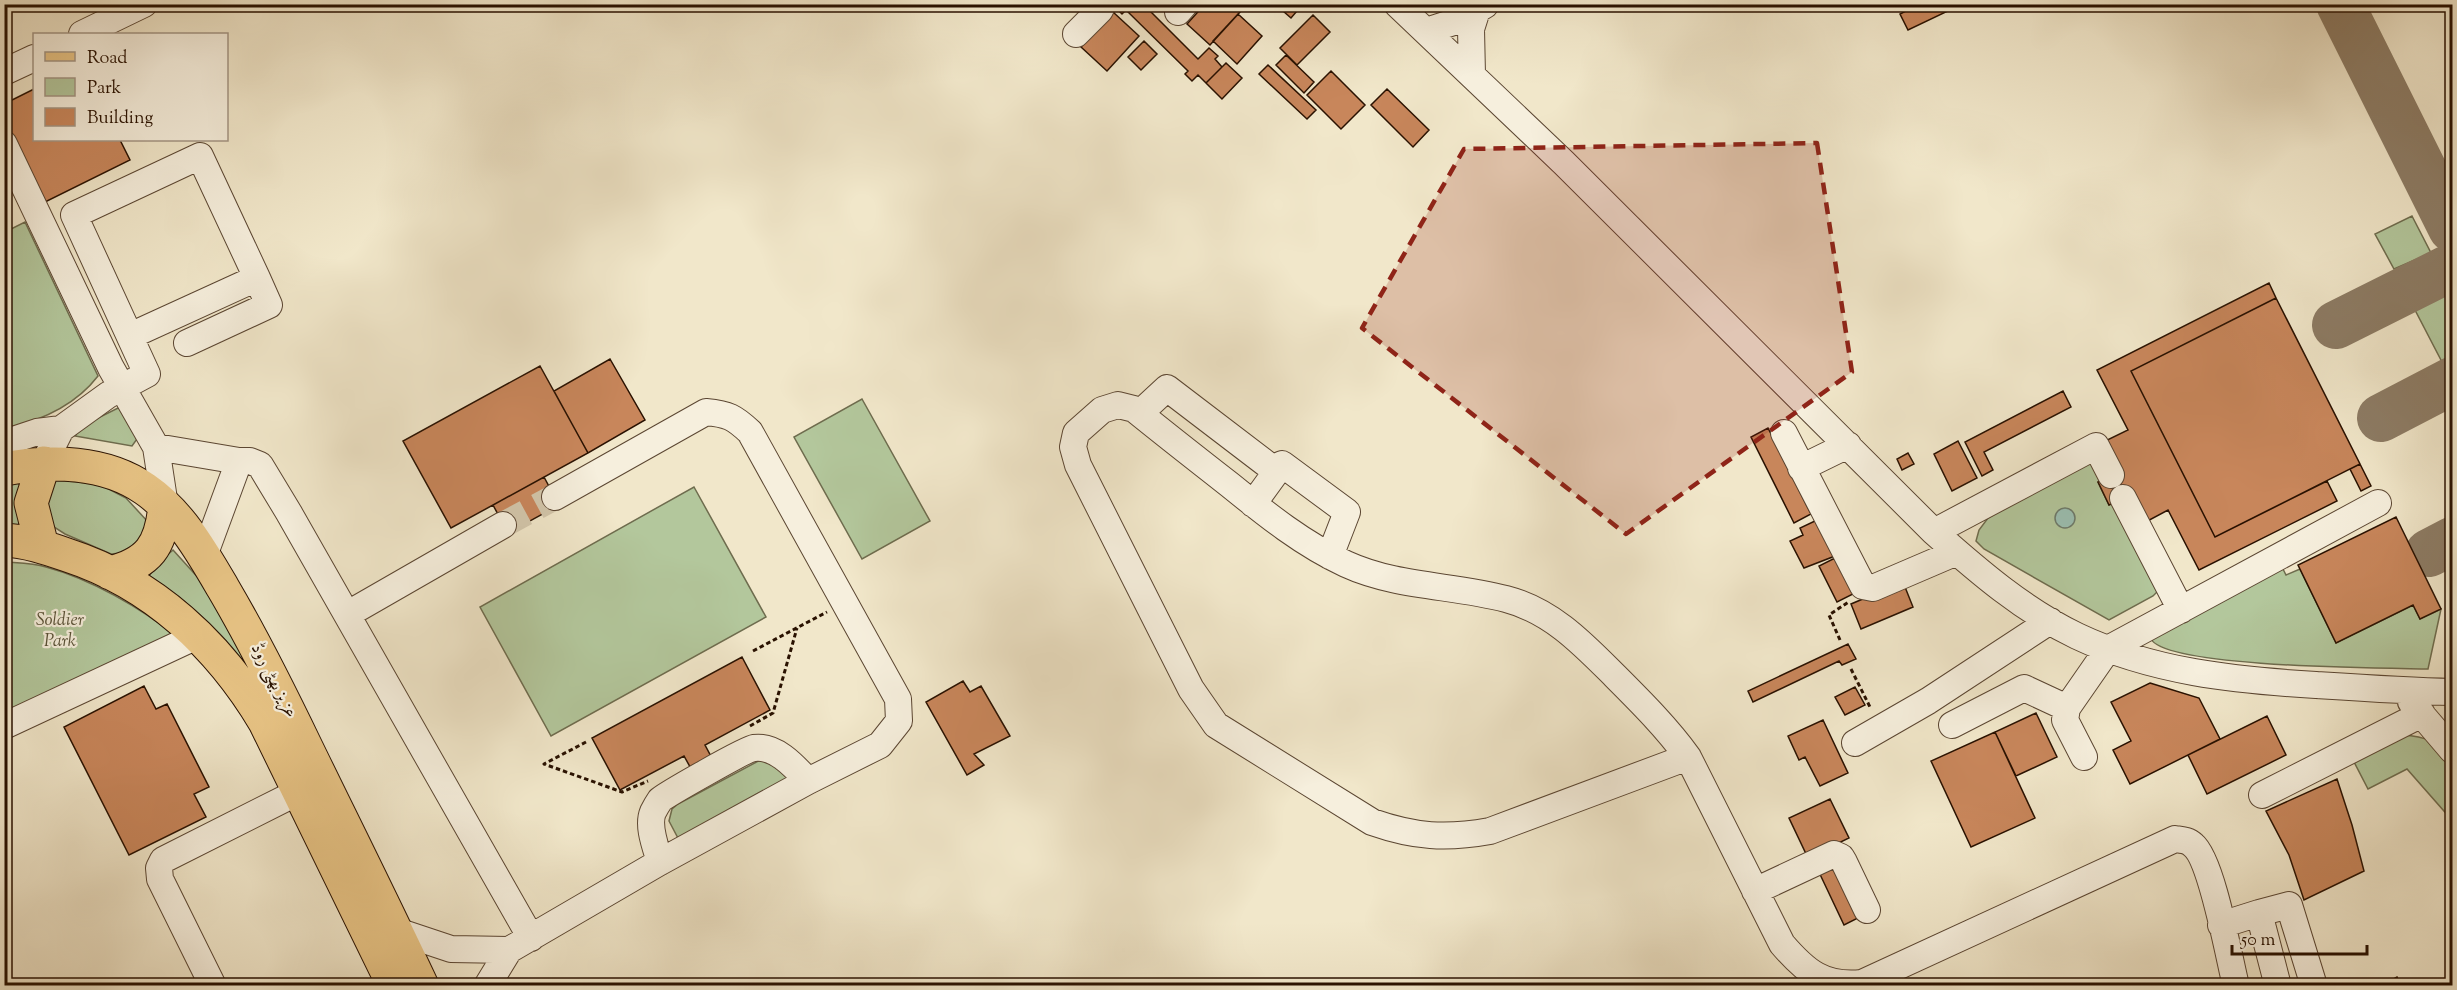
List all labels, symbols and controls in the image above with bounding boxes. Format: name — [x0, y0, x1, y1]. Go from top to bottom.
legend — [33, 33, 228, 141]
text: Road — [87, 46, 127, 72]
text: Park — [87, 76, 122, 102]
text: Building — [87, 106, 153, 132]
park label: Soldier Park — [36, 608, 85, 655]
street label: عزیز بھٹی روڈ — [243, 639, 303, 723]
scale bar — [2232, 918, 2367, 956]
text: 50 m — [2240, 928, 2276, 954]

